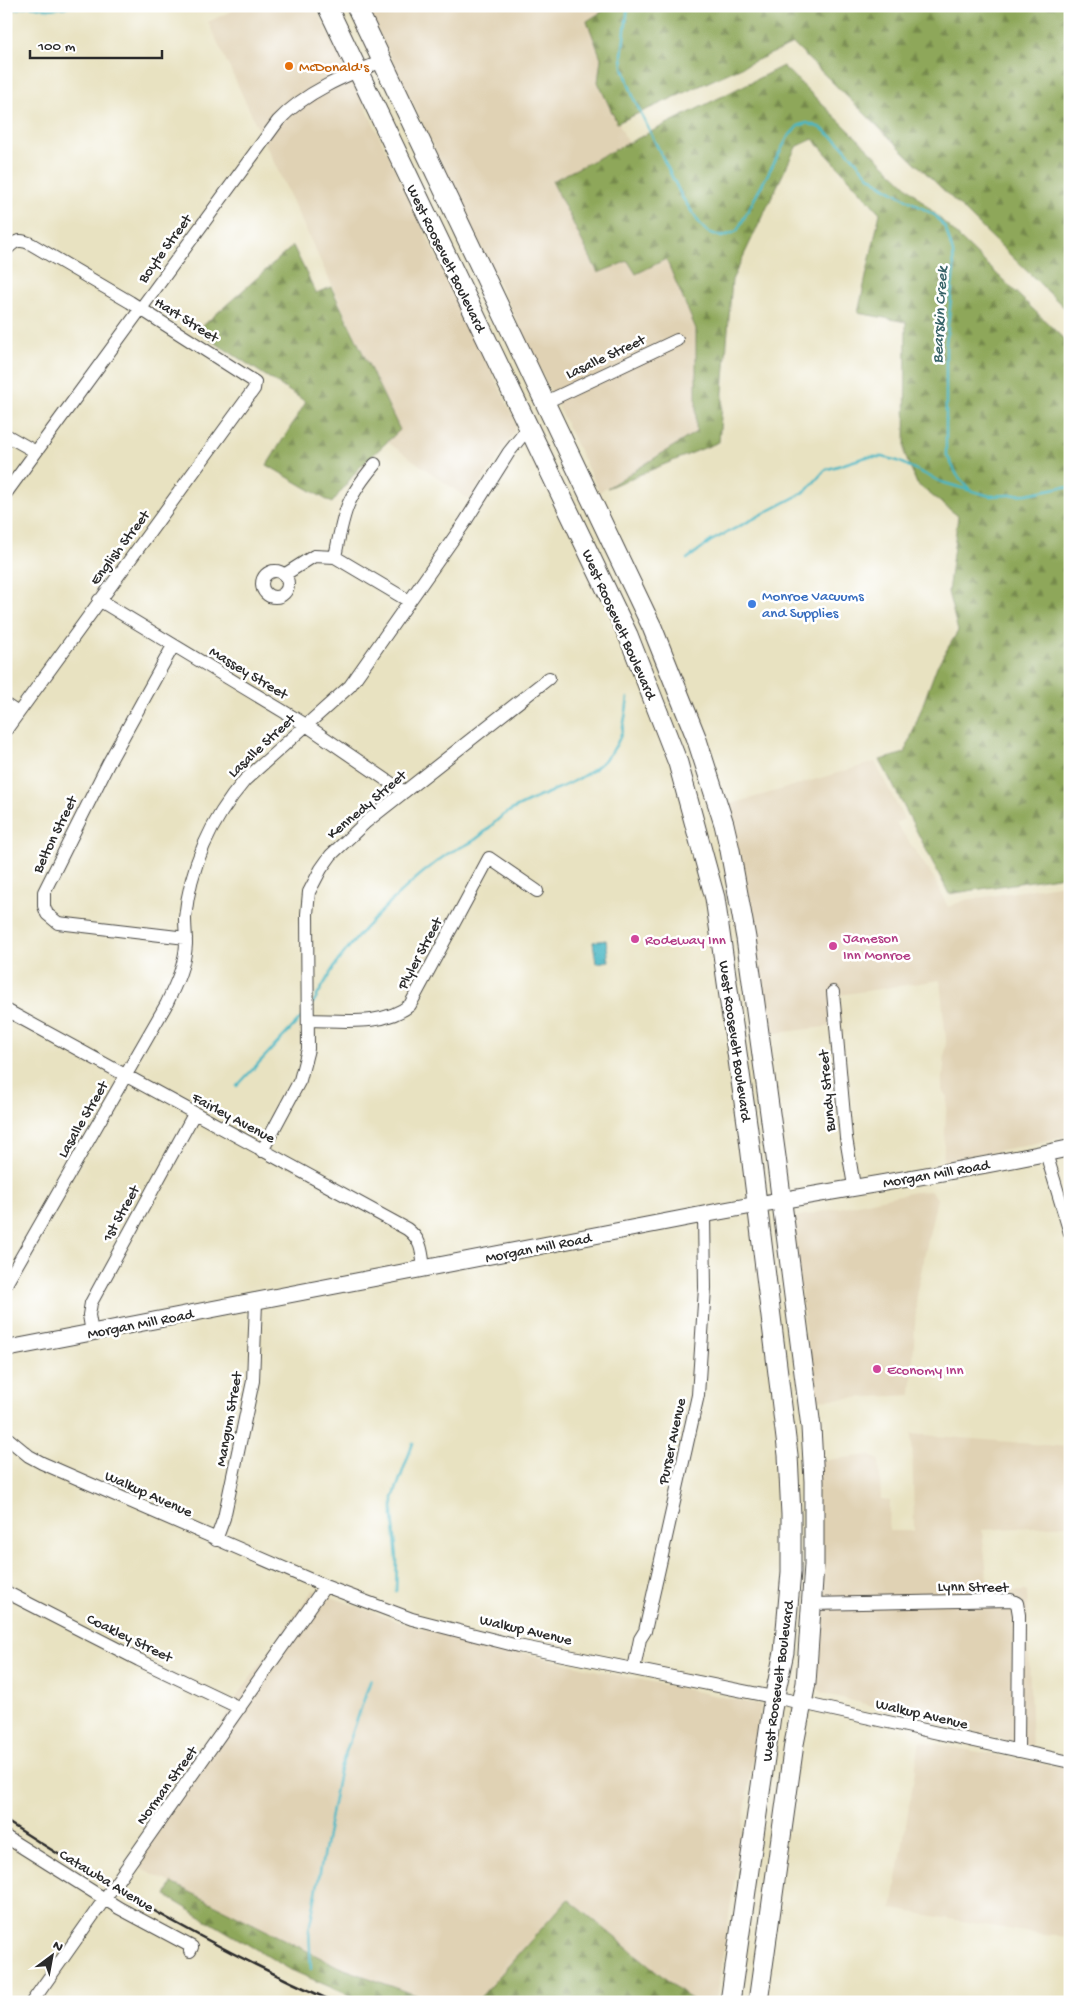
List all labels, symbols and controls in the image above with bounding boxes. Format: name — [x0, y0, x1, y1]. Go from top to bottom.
scale bar — [30, 28, 162, 60]
text: 100 m — [37, 38, 76, 56]
place label: McDonald's — [299, 59, 369, 77]
marker: McDonald's — [283, 60, 295, 72]
street label: West Roosevelt Boulevard — [402, 182, 489, 337]
street label: Boyte Street — [134, 210, 198, 288]
water label: Bearskin Creek — [929, 264, 954, 364]
street label: Hart Street — [151, 294, 223, 348]
street label: Lasalle Street — [563, 331, 650, 384]
street label: English Street — [87, 506, 156, 589]
street label: West Roosevelt Boulevard — [577, 547, 660, 704]
place label: Monroe Vacuums and Supplies — [762, 588, 864, 623]
marker: Monroe Vacuums and Supplies — [746, 598, 758, 610]
street label: Massey Street — [205, 643, 292, 705]
street label: Lasalle Street — [225, 709, 301, 782]
street label: Kennedy Street — [324, 766, 412, 844]
street label: Belton Street — [29, 792, 83, 877]
street label: Plyler Street — [394, 913, 448, 994]
place label: Jameson Inn Monroe — [843, 930, 911, 965]
place label: Rodeway Inn — [645, 932, 726, 950]
marker: Rodeway Inn — [629, 933, 641, 945]
marker: Jameson Inn Monroe — [827, 940, 839, 952]
street label: West Roosevelt Boulevard — [714, 960, 754, 1124]
street label: Bundy Street — [815, 1048, 841, 1133]
street label: Lasalle Street — [55, 1077, 114, 1162]
street label: Fairley Avenue — [187, 1089, 278, 1148]
street label: Morgan Mill Road — [882, 1157, 992, 1193]
street label: 1st Street — [99, 1181, 145, 1246]
street label: Morgan Mill Road — [484, 1230, 594, 1268]
street label: Morgan Mill Road — [86, 1306, 196, 1344]
place label: Economy Inn — [887, 1362, 964, 1380]
marker: Economy Inn — [871, 1363, 883, 1375]
street label: Mangum Street — [213, 1369, 247, 1468]
street label: Purser Avenue — [655, 1396, 691, 1487]
street label: Walkup Avenue — [102, 1467, 195, 1522]
street label: Lynn Street — [937, 1578, 1010, 1598]
street label: West Roosevelt Boulevard — [759, 1598, 799, 1763]
street label: Coakley Street — [83, 1610, 177, 1668]
street label: Walkup Avenue — [478, 1612, 574, 1650]
street label: Walkup Avenue — [874, 1696, 970, 1734]
street label: Norman Street — [133, 1742, 203, 1829]
street label: Catawba Avenue — [55, 1846, 157, 1917]
north arrow — [28, 1930, 78, 1980]
text: N — [49, 1937, 66, 1957]

